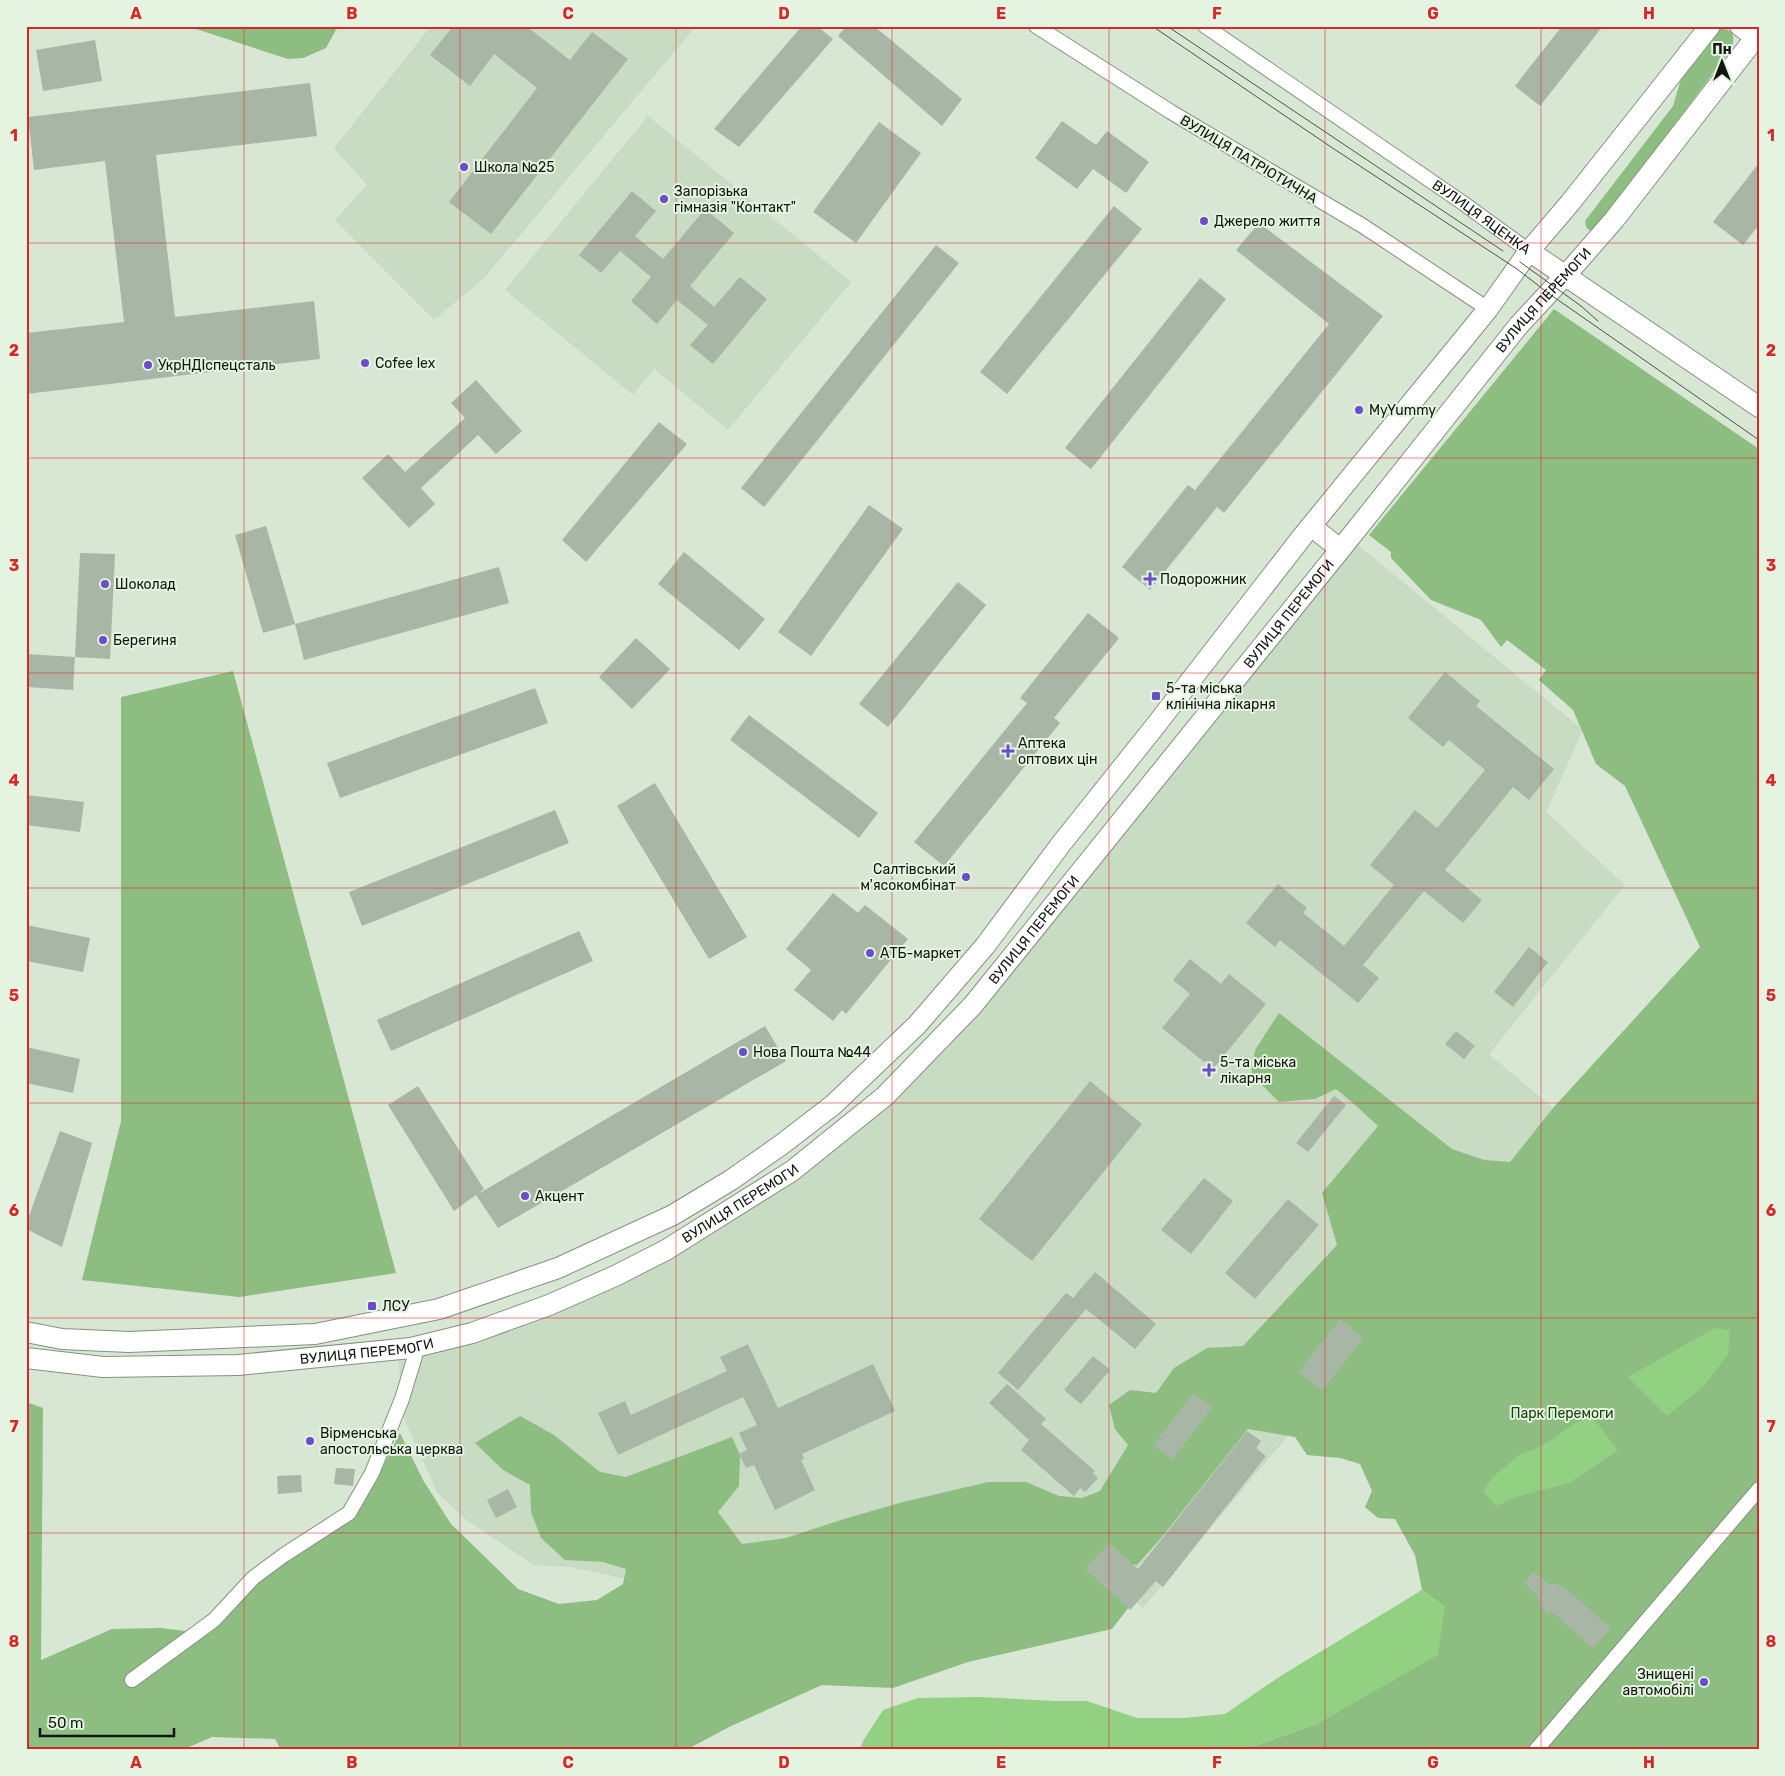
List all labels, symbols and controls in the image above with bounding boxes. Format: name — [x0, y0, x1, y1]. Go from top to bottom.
text: A — [130, 4, 142, 23]
text: B — [346, 4, 358, 23]
text: C — [562, 4, 574, 23]
text: D — [778, 4, 790, 23]
text: E — [996, 4, 1006, 23]
text: F — [1212, 4, 1222, 23]
text: G — [1427, 4, 1439, 23]
text: H — [1643, 4, 1655, 23]
north arrow — [1698, 38, 1748, 88]
text: Пн — [1712, 41, 1732, 58]
street label: ВУЛИЦЯ ПАТРІОТИЧНА — [1177, 112, 1321, 208]
text: 1 — [10, 126, 18, 145]
text: 1 — [1767, 126, 1775, 145]
place label: Школа №25 — [474, 159, 555, 176]
marker: Школа №25 — [458, 161, 470, 173]
street label: ВУЛИЦЯ ЯЦЕНКА — [1429, 176, 1534, 259]
place label: Запорізька гімназія "Контакт" — [674, 183, 796, 216]
marker: Запорізька гімназія "Контакт" — [658, 193, 670, 205]
place label: Джерело життя — [1214, 213, 1320, 230]
marker: Джерело життя — [1198, 215, 1210, 227]
street label: ВУЛИЦЯ ПЕРЕМОГИ — [1492, 245, 1595, 356]
text: 2 — [9, 341, 19, 360]
text: 2 — [1766, 341, 1776, 360]
place label: Cofee lex — [375, 355, 436, 372]
place label: УкрНДІспецсталь — [158, 357, 276, 374]
marker: Cofee lex — [359, 357, 371, 369]
marker: УкрНДІспецсталь — [142, 359, 154, 371]
place label: MyYummy — [1369, 402, 1436, 419]
marker: MyYummy — [1353, 404, 1365, 416]
text: 3 — [9, 556, 19, 575]
street label: ВУЛИЦЯ ПЕРЕМОГИ — [1240, 556, 1338, 672]
text: 3 — [1766, 556, 1776, 575]
place label: Подорожник — [1160, 571, 1247, 588]
marker: Подорожник — [1144, 573, 1156, 585]
place label: Шоколад — [115, 576, 176, 593]
marker: Шоколад — [99, 578, 111, 590]
place label: Берегиня — [113, 632, 177, 649]
marker: Берегиня — [97, 634, 109, 646]
place label: 5-та міська клінічна лікарня — [1166, 680, 1276, 713]
marker: 5-та міська клінічна лікарня — [1150, 690, 1162, 702]
place label: Аптека оптових цін — [1018, 735, 1097, 768]
marker: Аптека оптових цін — [1002, 745, 1014, 757]
text: 4 — [9, 771, 20, 790]
text: 4 — [1766, 771, 1777, 790]
place label: Салтівський м'ясокомбінат — [860, 861, 956, 894]
marker: Салтівський м'ясокомбінат — [960, 871, 972, 883]
street label: ВУЛИЦЯ ПЕРЕМОГИ — [985, 872, 1083, 988]
place label: АТБ-маркет — [880, 945, 961, 962]
marker: АТБ-маркет — [864, 947, 876, 959]
text: 5 — [9, 986, 19, 1005]
text: 5 — [1766, 986, 1776, 1005]
place label: Нова Пошта №44 — [753, 1044, 871, 1061]
marker: Нова Пошта №44 — [737, 1046, 749, 1058]
place label: 5-та міська лікарня — [1220, 1054, 1296, 1087]
marker: 5-та міська лікарня — [1202, 1063, 1216, 1077]
street label: ВУЛИЦЯ ПЕРЕМОГИ — [679, 1161, 802, 1247]
place label: Акцент — [535, 1188, 584, 1205]
marker: Акцент — [519, 1190, 531, 1202]
text: 6 — [9, 1201, 19, 1220]
text: 6 — [1766, 1201, 1776, 1220]
place label: ЛСУ — [382, 1298, 410, 1315]
marker: ЛСУ — [366, 1300, 378, 1312]
street label: ВУЛИЦЯ ПЕРЕМОГИ — [299, 1335, 435, 1368]
park label: Парк Перемоги — [1510, 1405, 1614, 1422]
text: 7 — [9, 1417, 19, 1436]
text: 7 — [1766, 1417, 1776, 1436]
place label: Вірменська апостольська церква — [320, 1425, 463, 1458]
marker: Вірменська апостольська церква — [304, 1435, 316, 1447]
text: 8 — [9, 1632, 20, 1651]
text: 8 — [1766, 1632, 1777, 1651]
place label: Знищені автомобілі — [1623, 1666, 1694, 1699]
marker: Знищені автомобілі — [1698, 1676, 1710, 1688]
scale bar — [40, 1706, 174, 1738]
text: 50 m — [48, 1714, 83, 1732]
text: A — [130, 1753, 142, 1772]
text: B — [346, 1753, 358, 1772]
text: C — [562, 1753, 574, 1772]
text: D — [778, 1753, 790, 1772]
text: E — [996, 1753, 1006, 1772]
text: F — [1212, 1753, 1222, 1772]
text: G — [1427, 1753, 1439, 1772]
text: H — [1643, 1753, 1655, 1772]

